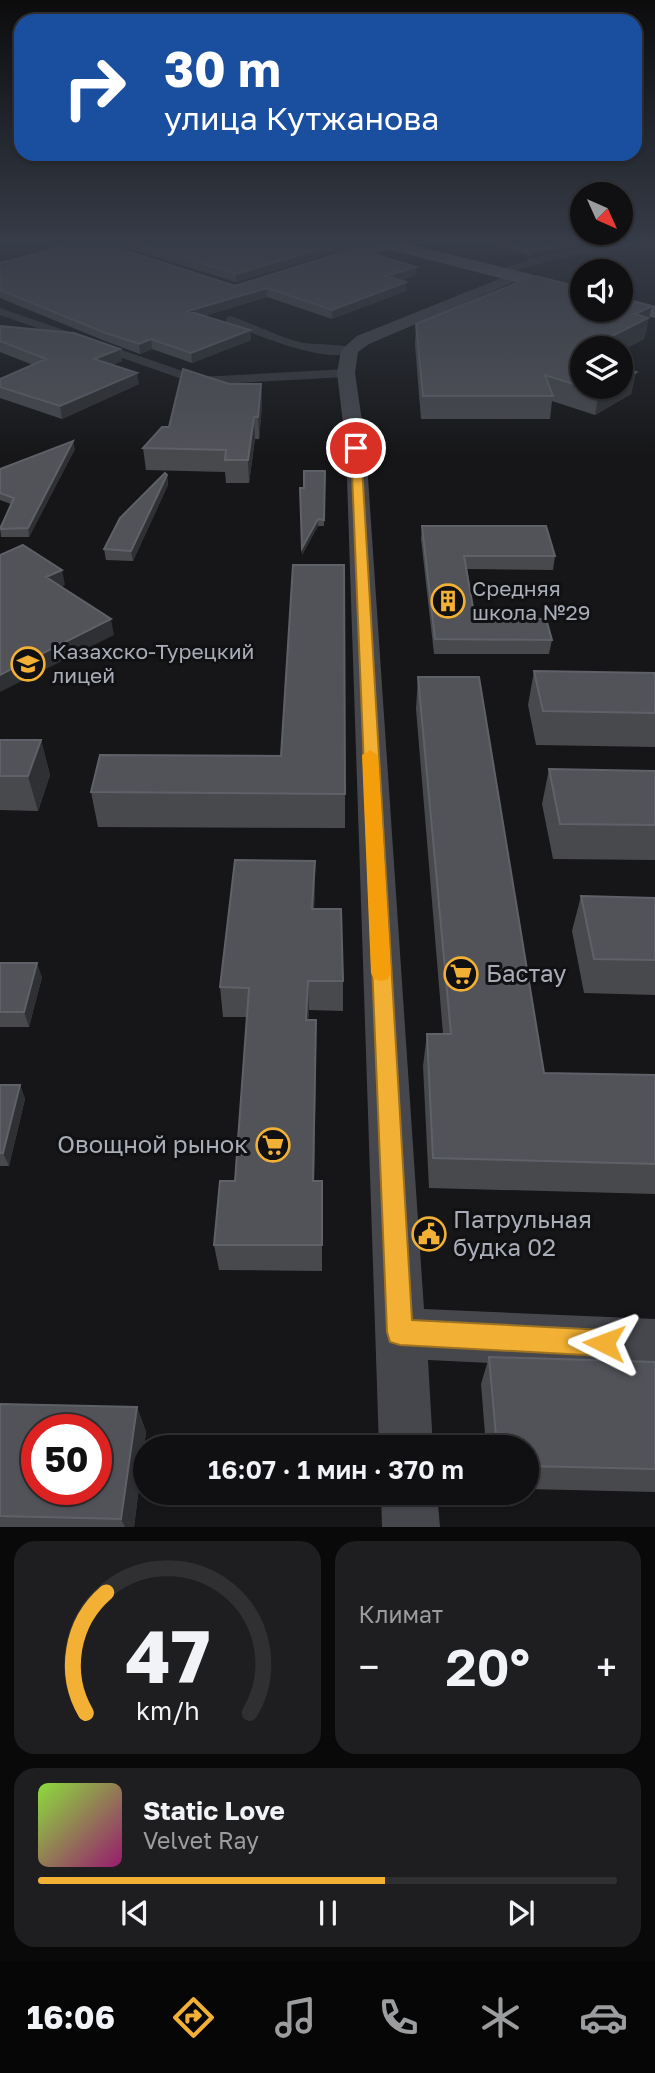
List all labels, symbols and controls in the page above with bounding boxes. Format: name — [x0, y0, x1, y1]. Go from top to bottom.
text: 30 m — [164, 39, 281, 98]
icon: right — [49, 42, 140, 133]
text: улица Кутжанова — [164, 99, 439, 137]
north arrow — [570, 182, 634, 245]
map controls — [570, 182, 633, 399]
button: sound — [570, 259, 633, 322]
button: layers — [570, 336, 633, 399]
pin — [326, 418, 386, 478]
icon: arrive — [337, 429, 375, 467]
place label: Средняя школа №29 — [472, 575, 590, 625]
building icon: Средняя школа №29 — [429, 582, 467, 620]
place label: Казахско-Турецкий лицей — [52, 638, 254, 688]
school or university icon: Казахско-Турецкий лицей — [9, 645, 47, 683]
supermarket icon: Бастау — [442, 955, 480, 993]
place label: Бастау — [486, 958, 566, 987]
supermarket icon: Овощной рынок — [254, 1126, 292, 1164]
place label: Овощной рынок — [57, 1129, 248, 1158]
place label: Патрульная будка 02 — [453, 1204, 592, 1261]
public building icon: Патрульная будка 02 — [410, 1215, 448, 1253]
position arrow — [567, 1306, 641, 1380]
speed limit sign: 50 — [21, 1414, 112, 1505]
text: 16:07 · 1 мин · 370 m — [208, 1454, 464, 1485]
text: Климат — [359, 1600, 443, 1628]
text: 47 — [125, 1613, 210, 1700]
text: 20° — [445, 1635, 530, 1697]
text: − — [359, 1644, 379, 1689]
text: + — [596, 1644, 617, 1689]
text: km/h — [135, 1695, 199, 1726]
text: Static Love — [143, 1795, 285, 1826]
text: Velvet Ray — [143, 1826, 259, 1854]
icon: previous — [116, 1894, 154, 1932]
icon: pause — [309, 1894, 347, 1932]
icon: next — [502, 1894, 540, 1932]
icon: directions — [169, 1993, 218, 2042]
icon: music — [271, 1993, 320, 2042]
icon: phone — [374, 1993, 423, 2042]
icon: climate — [476, 1993, 525, 2042]
icon: car — [579, 1993, 628, 2042]
text: 16:06 — [27, 1998, 115, 2036]

